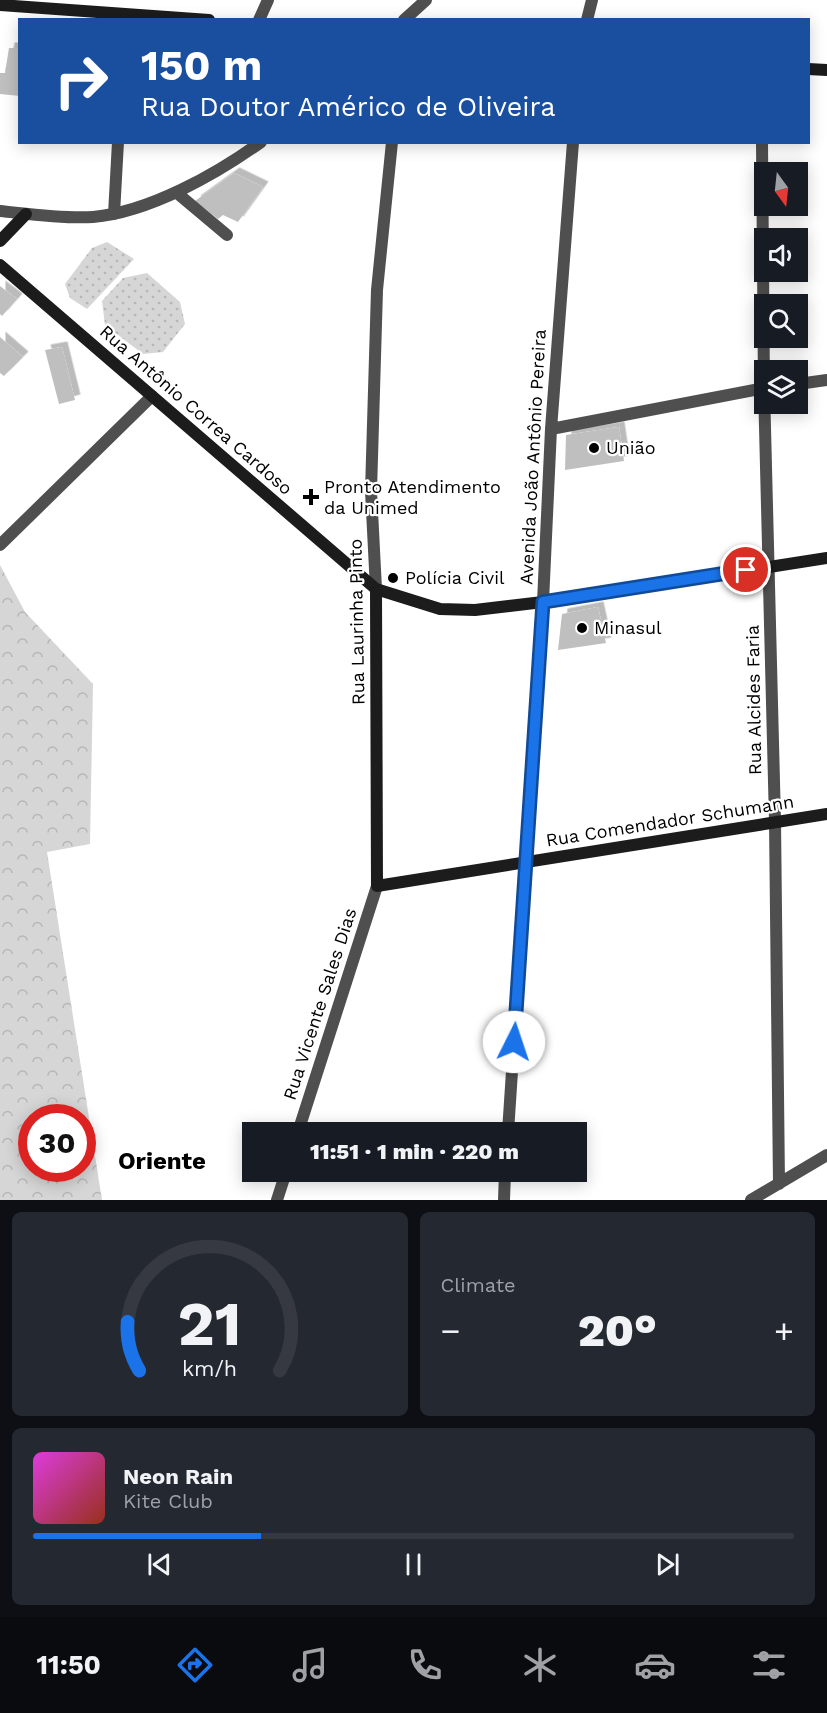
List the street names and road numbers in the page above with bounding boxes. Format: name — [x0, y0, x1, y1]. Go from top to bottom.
street label: Rua Antônio Correa Cardoso — [96, 320, 297, 499]
street label: Avenida João Antônio Pereira — [515, 329, 550, 585]
street label: Rua Laurinha Pinto — [345, 539, 368, 705]
street label: Rua Alcides Faria — [742, 625, 765, 775]
street label: Rua Comendador Schumann — [544, 791, 795, 850]
street label: Rua Vicente Sales Dias — [279, 905, 361, 1102]

